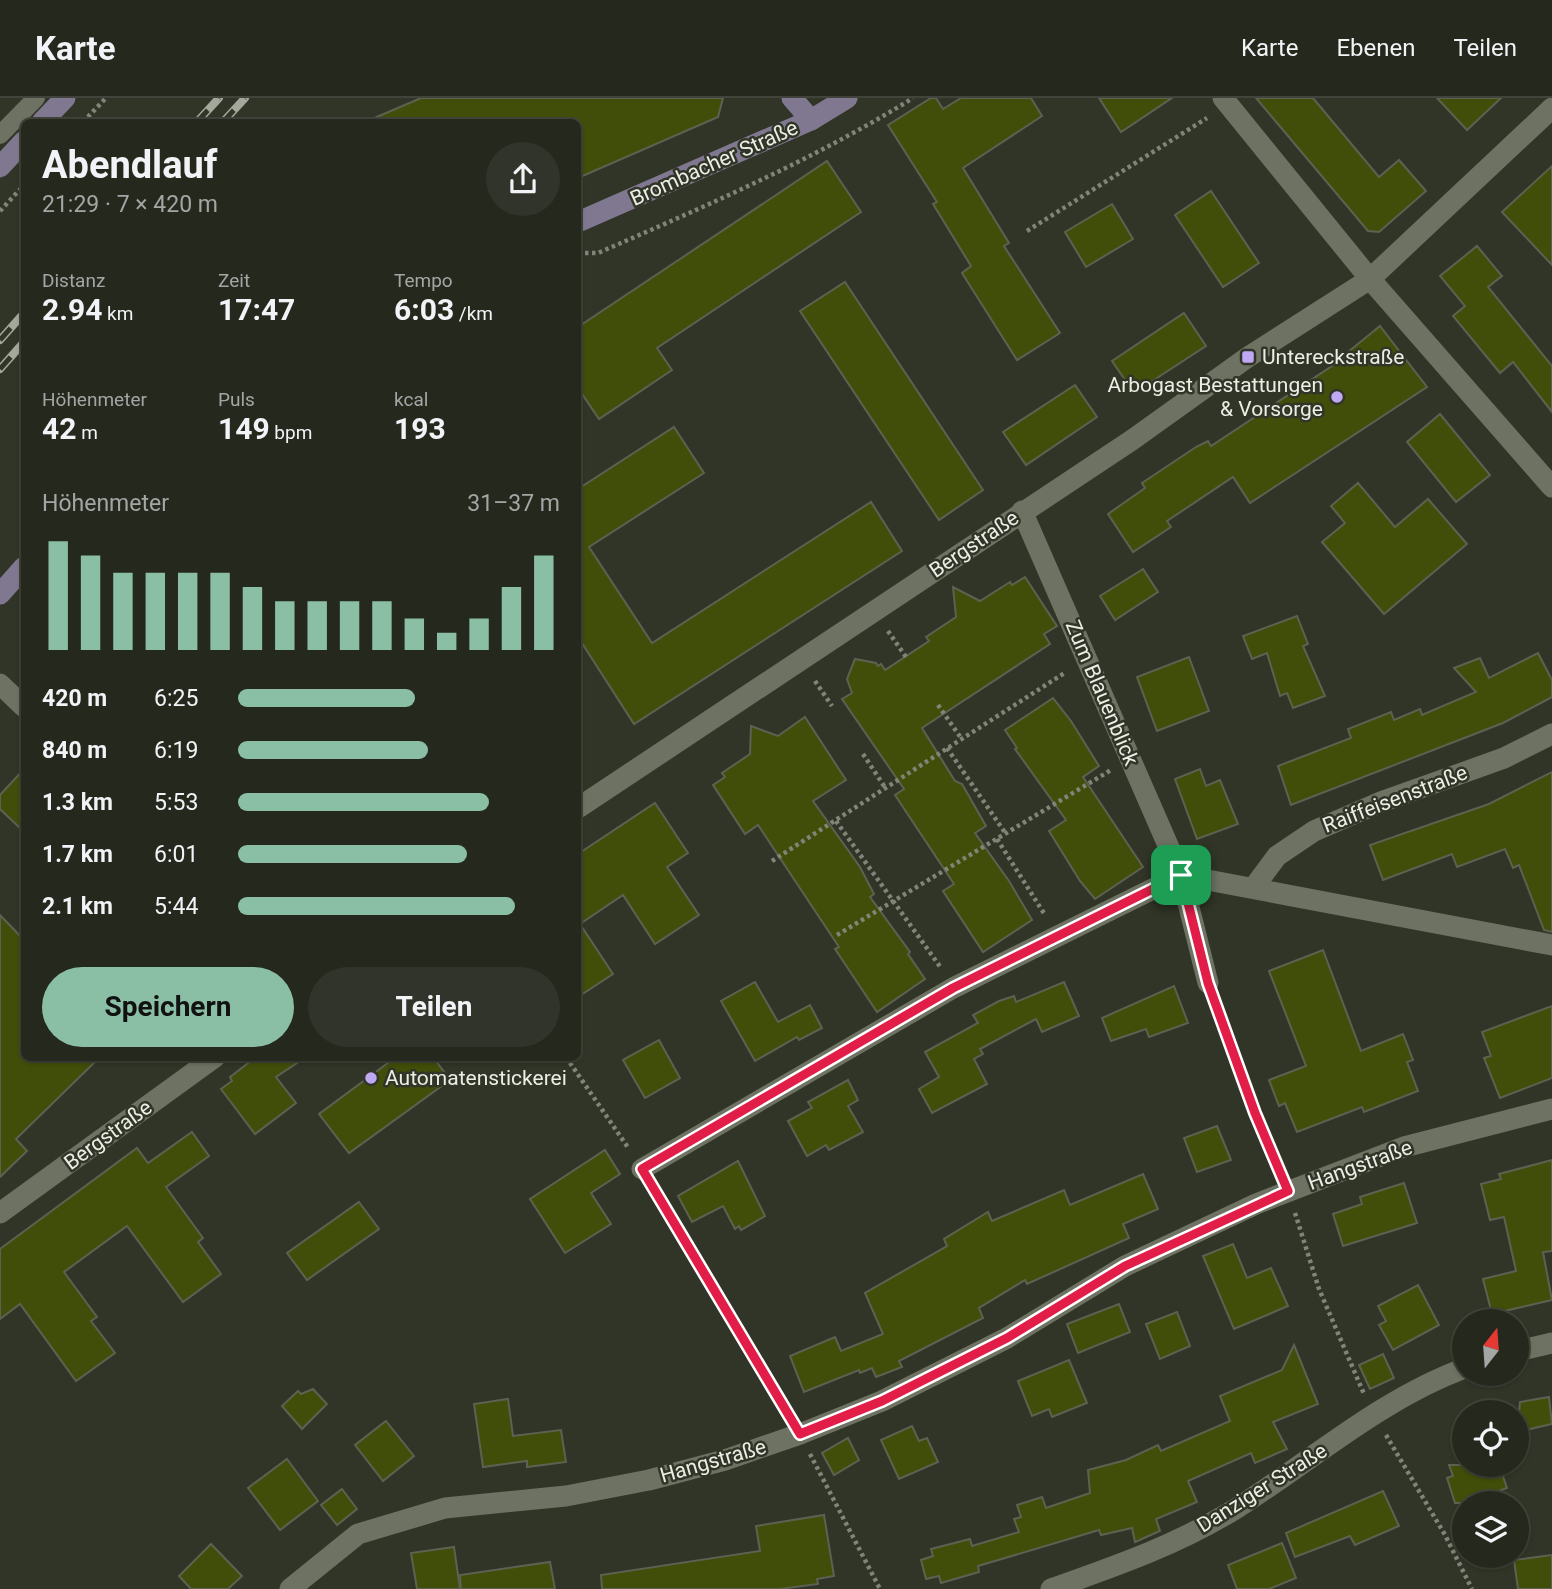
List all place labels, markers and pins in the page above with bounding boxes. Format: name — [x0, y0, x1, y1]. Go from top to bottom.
place label: Untereckstraße — [1262, 345, 1404, 369]
marker: Untereckstraße — [1240, 349, 1256, 365]
place label: Arbogast Bestattungen & Vorsorge — [1107, 373, 1323, 421]
marker: Arbogast Bestattungen & Vorsorge — [1329, 389, 1345, 405]
pin — [1151, 845, 1211, 905]
place label: Automatenstickerei — [385, 1066, 567, 1090]
marker: Automatenstickerei — [363, 1070, 379, 1086]

